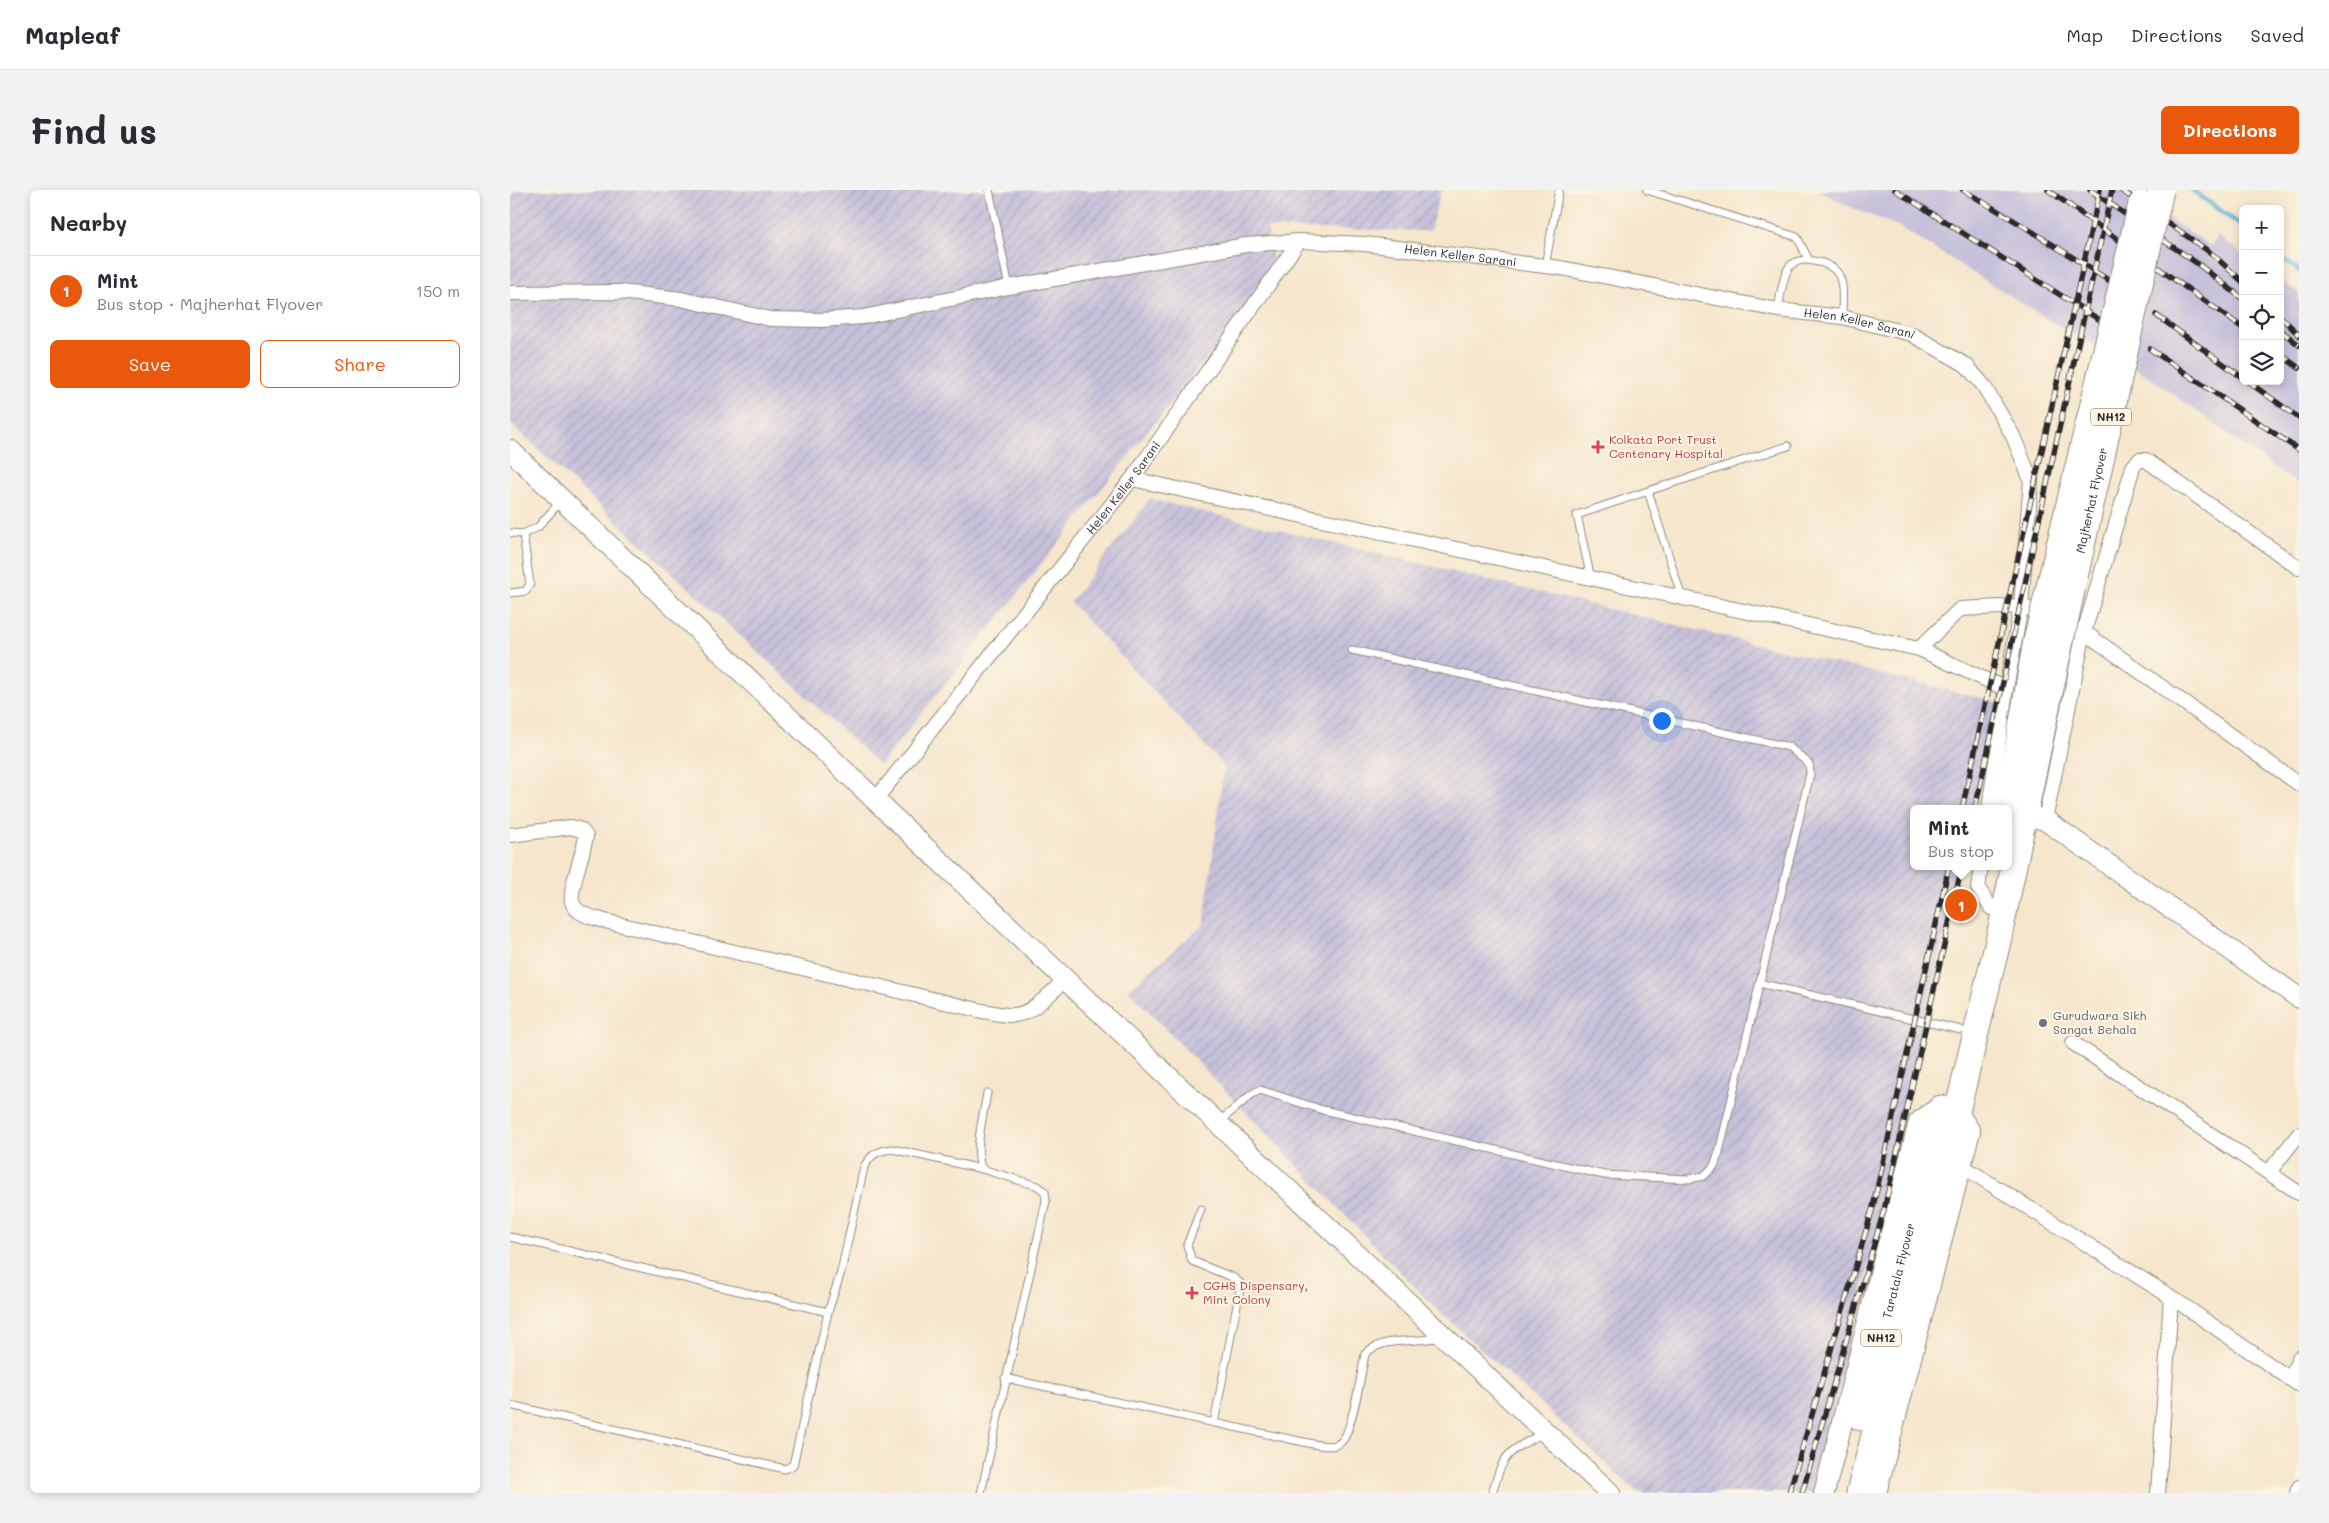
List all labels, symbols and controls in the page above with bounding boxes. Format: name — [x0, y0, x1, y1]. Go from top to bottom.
text: Mapleaf — [25, 19, 120, 50]
text: Map — [2066, 23, 2103, 47]
text: Directions — [2131, 23, 2223, 47]
text: Saved — [2251, 23, 2304, 47]
button: Directions — [2161, 106, 2299, 154]
text: Find us — [30, 107, 157, 153]
map controls — [2239, 205, 2284, 385]
button: + — [2239, 205, 2284, 250]
text: Nearby — [50, 209, 127, 236]
street label: Helen Keller Sarani — [1403, 240, 1518, 269]
button: − — [2239, 250, 2284, 295]
text: Mint — [97, 268, 138, 293]
text: 1 — [62, 280, 70, 301]
text: 150 m — [416, 280, 460, 301]
text: Bus stop · Majherhat Flyover — [97, 293, 323, 314]
button: locate — [2239, 295, 2284, 340]
street label: Helen Keller Sarani — [1803, 304, 1919, 342]
button: Save — [50, 340, 250, 388]
button: Share — [260, 340, 460, 388]
button: layers — [2239, 340, 2284, 385]
road number: NH12 — [2091, 408, 2131, 426]
place label: Kolkata Port Trust Centenary Hospital — [1609, 431, 1723, 461]
street label: Helen Keller Sarani — [1082, 438, 1163, 537]
marker: Kolkata Port Trust Centenary Hospital — [1591, 440, 1605, 454]
street label: Majherhat Flyover — [2072, 446, 2111, 555]
your location — [1649, 708, 1675, 734]
popup — [1910, 805, 2012, 870]
text: Mint — [1928, 815, 1969, 840]
text: Bus stop — [1928, 840, 1994, 861]
pin: 1 — [1945, 886, 1977, 924]
place label: Gurudwara Sikh Sangat Behala — [2053, 1007, 2147, 1037]
marker: Gurudwara Sikh Sangat Behala — [2037, 1017, 2049, 1029]
street label: Taratala Flyover — [1878, 1221, 1918, 1320]
place label: CGHS Dispensary, Mint Colony — [1203, 1277, 1308, 1307]
marker: CGHS Dispensary, Mint Colony — [1185, 1286, 1199, 1300]
road number: NH12 — [1861, 1330, 1901, 1346]

